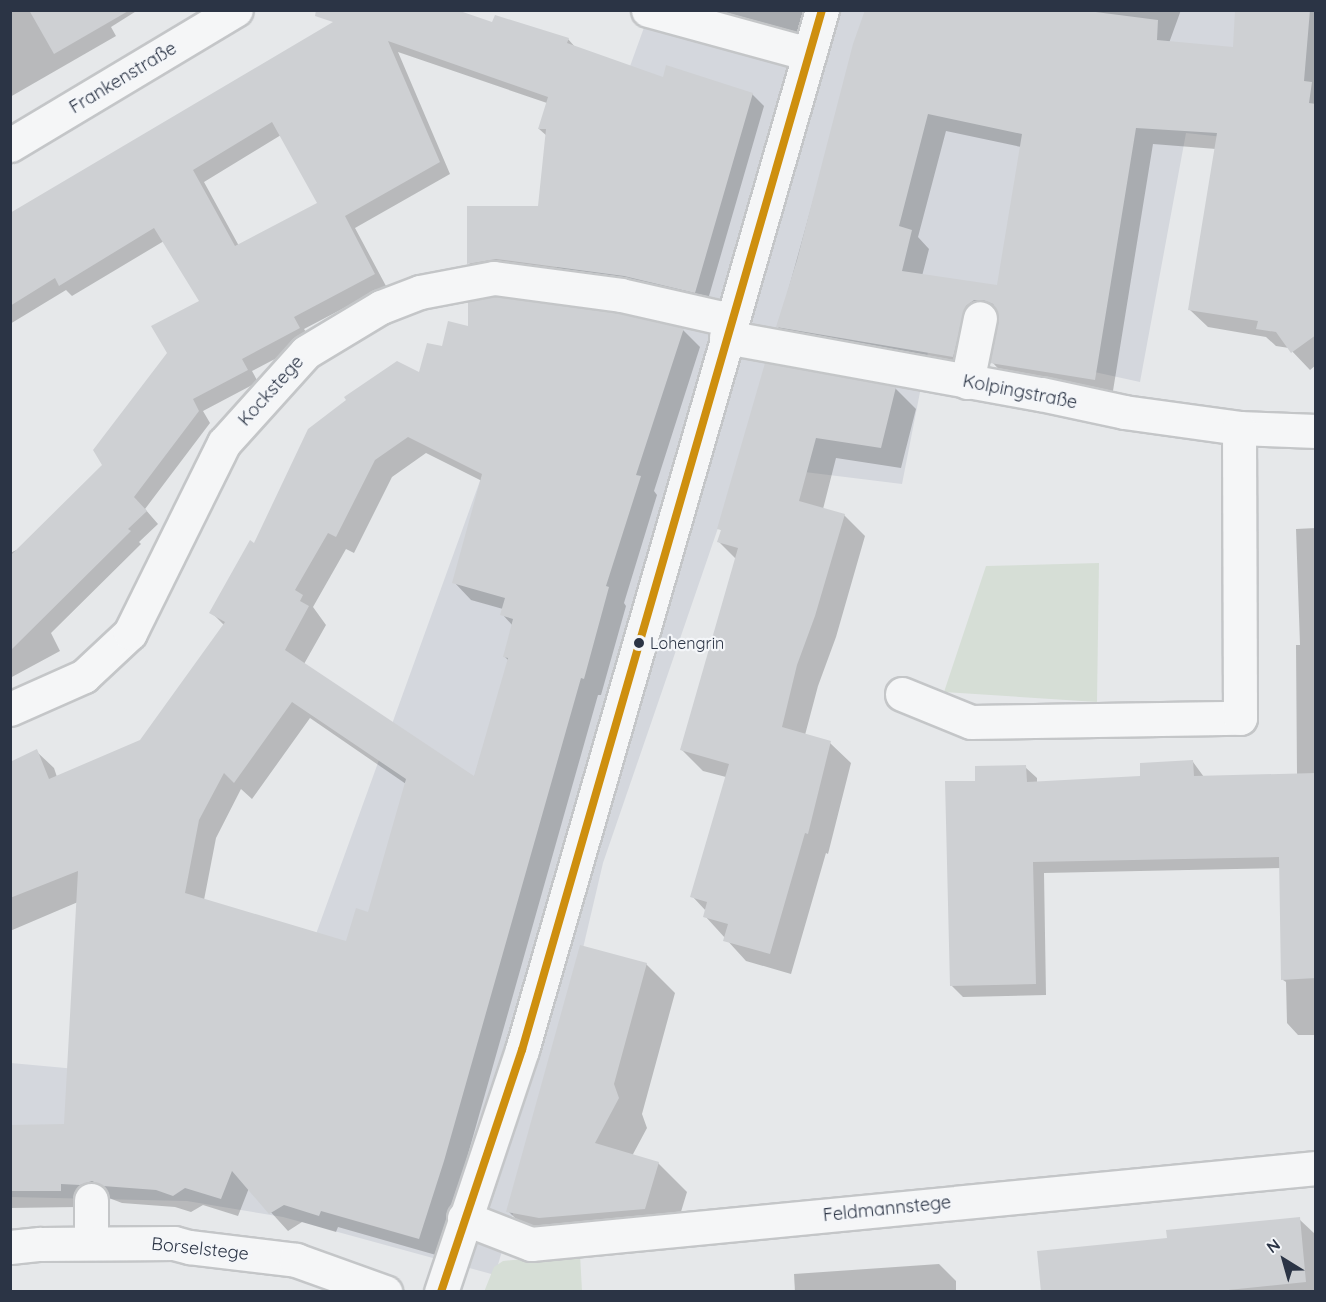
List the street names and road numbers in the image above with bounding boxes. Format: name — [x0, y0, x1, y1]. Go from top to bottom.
street label: Frankenstraße — [66, 38, 180, 118]
street label: Kockstege — [234, 351, 308, 431]
street label: Kolpingstraße — [961, 370, 1079, 414]
street label: Feldmannstege — [822, 1192, 952, 1226]
street label: Borselstege — [150, 1233, 250, 1265]

